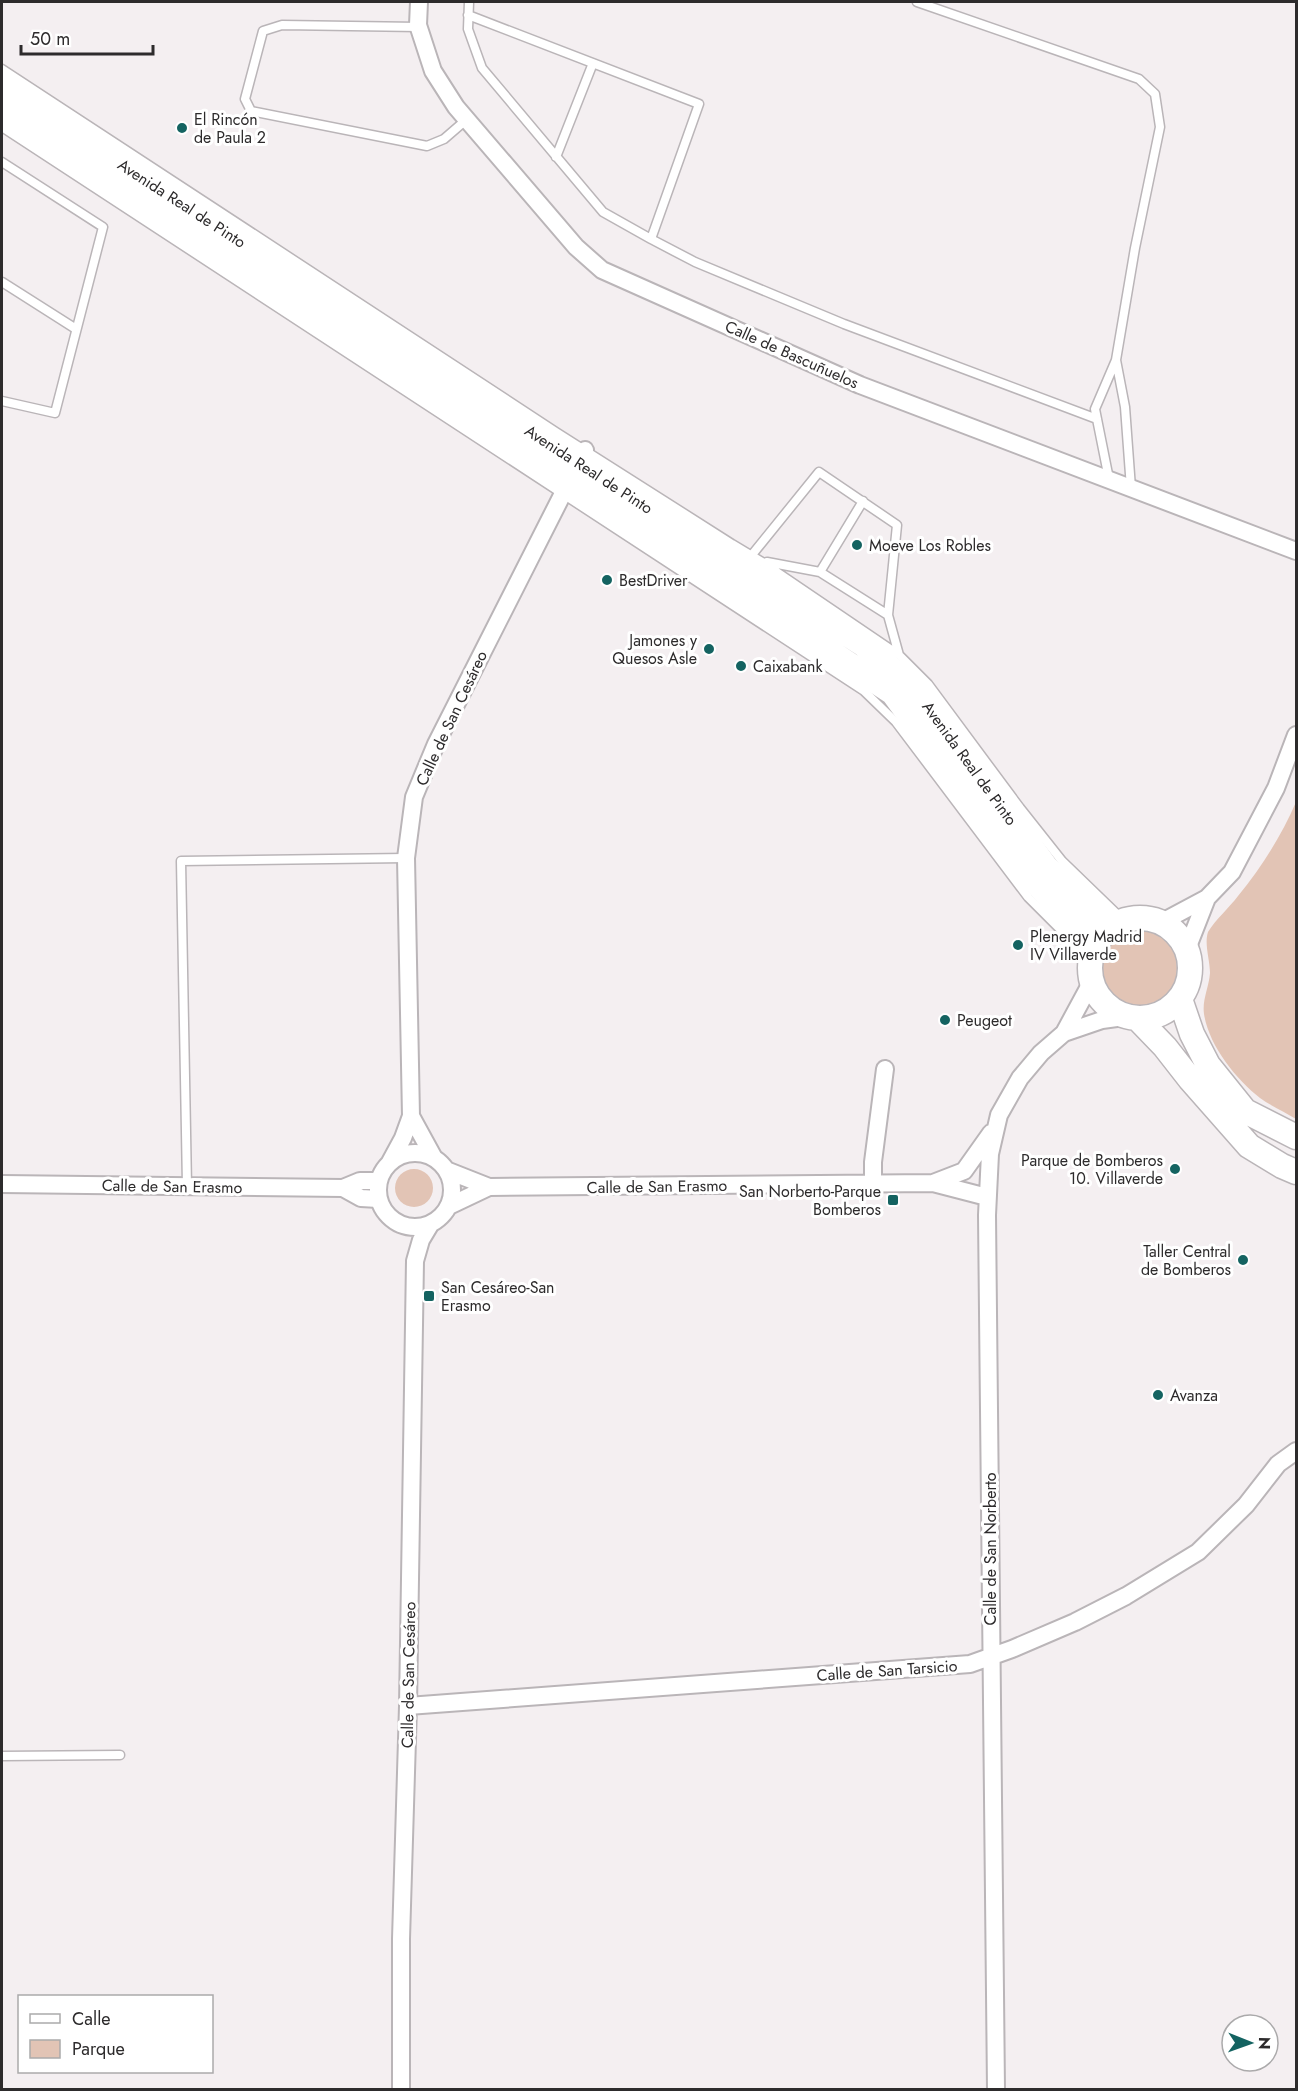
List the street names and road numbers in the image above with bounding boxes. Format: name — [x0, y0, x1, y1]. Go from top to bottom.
street label: Avenida Real de Pinto — [113, 153, 250, 254]
street label: Calle de Bascuñuelos — [721, 315, 862, 394]
street label: Avenida Real de Pinto — [520, 419, 657, 520]
street label: Calle de San Cesáreo — [410, 647, 493, 789]
street label: Avenida Real de Pinto — [917, 696, 1023, 830]
street label: Calle de San Erasmo — [102, 1174, 243, 1199]
street label: Calle de San Erasmo — [587, 1174, 728, 1199]
street label: Calle de San Norberto — [979, 1472, 1002, 1625]
street label: Calle de San Cesáreo — [396, 1601, 421, 1748]
street label: Calle de San Tarsicio — [816, 1654, 958, 1687]

